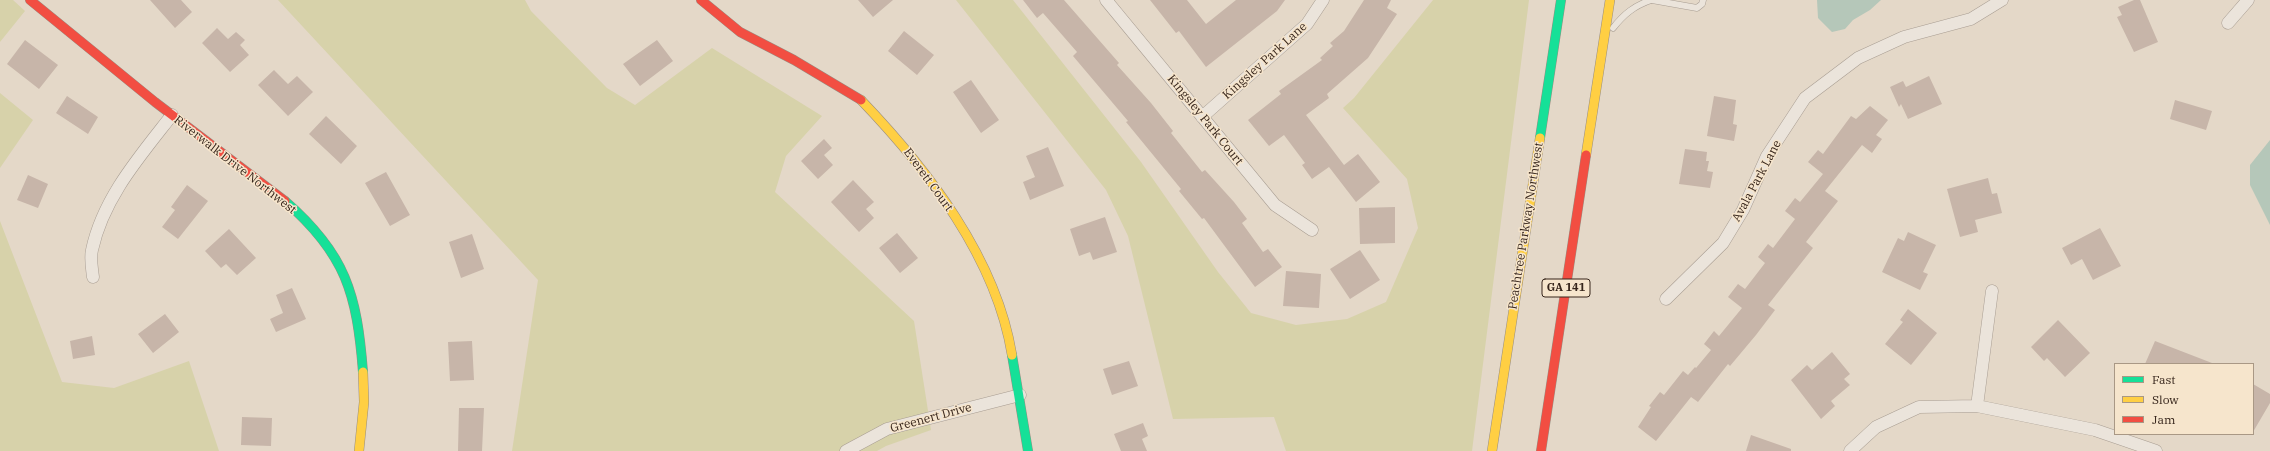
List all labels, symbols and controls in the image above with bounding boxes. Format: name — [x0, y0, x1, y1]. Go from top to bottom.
street label: Kingsley Park Lane — [1220, 19, 1310, 103]
street label: Kingsley Park Court — [1164, 72, 1246, 168]
street label: Riverwalk Drive Northwest — [171, 113, 299, 217]
street label: Avala Park Lane — [1729, 138, 1785, 224]
street label: Peachtree Parkway Northwest — [1506, 141, 1546, 311]
street label: Everett Court — [900, 146, 956, 214]
road number: GA 141 — [1542, 279, 1590, 297]
legend — [2114, 363, 2254, 435]
text: Fast — [2152, 372, 2176, 387]
text: Slow — [2152, 392, 2179, 407]
street label: Greenert Drive — [889, 400, 973, 436]
text: Jam — [2152, 412, 2175, 427]

